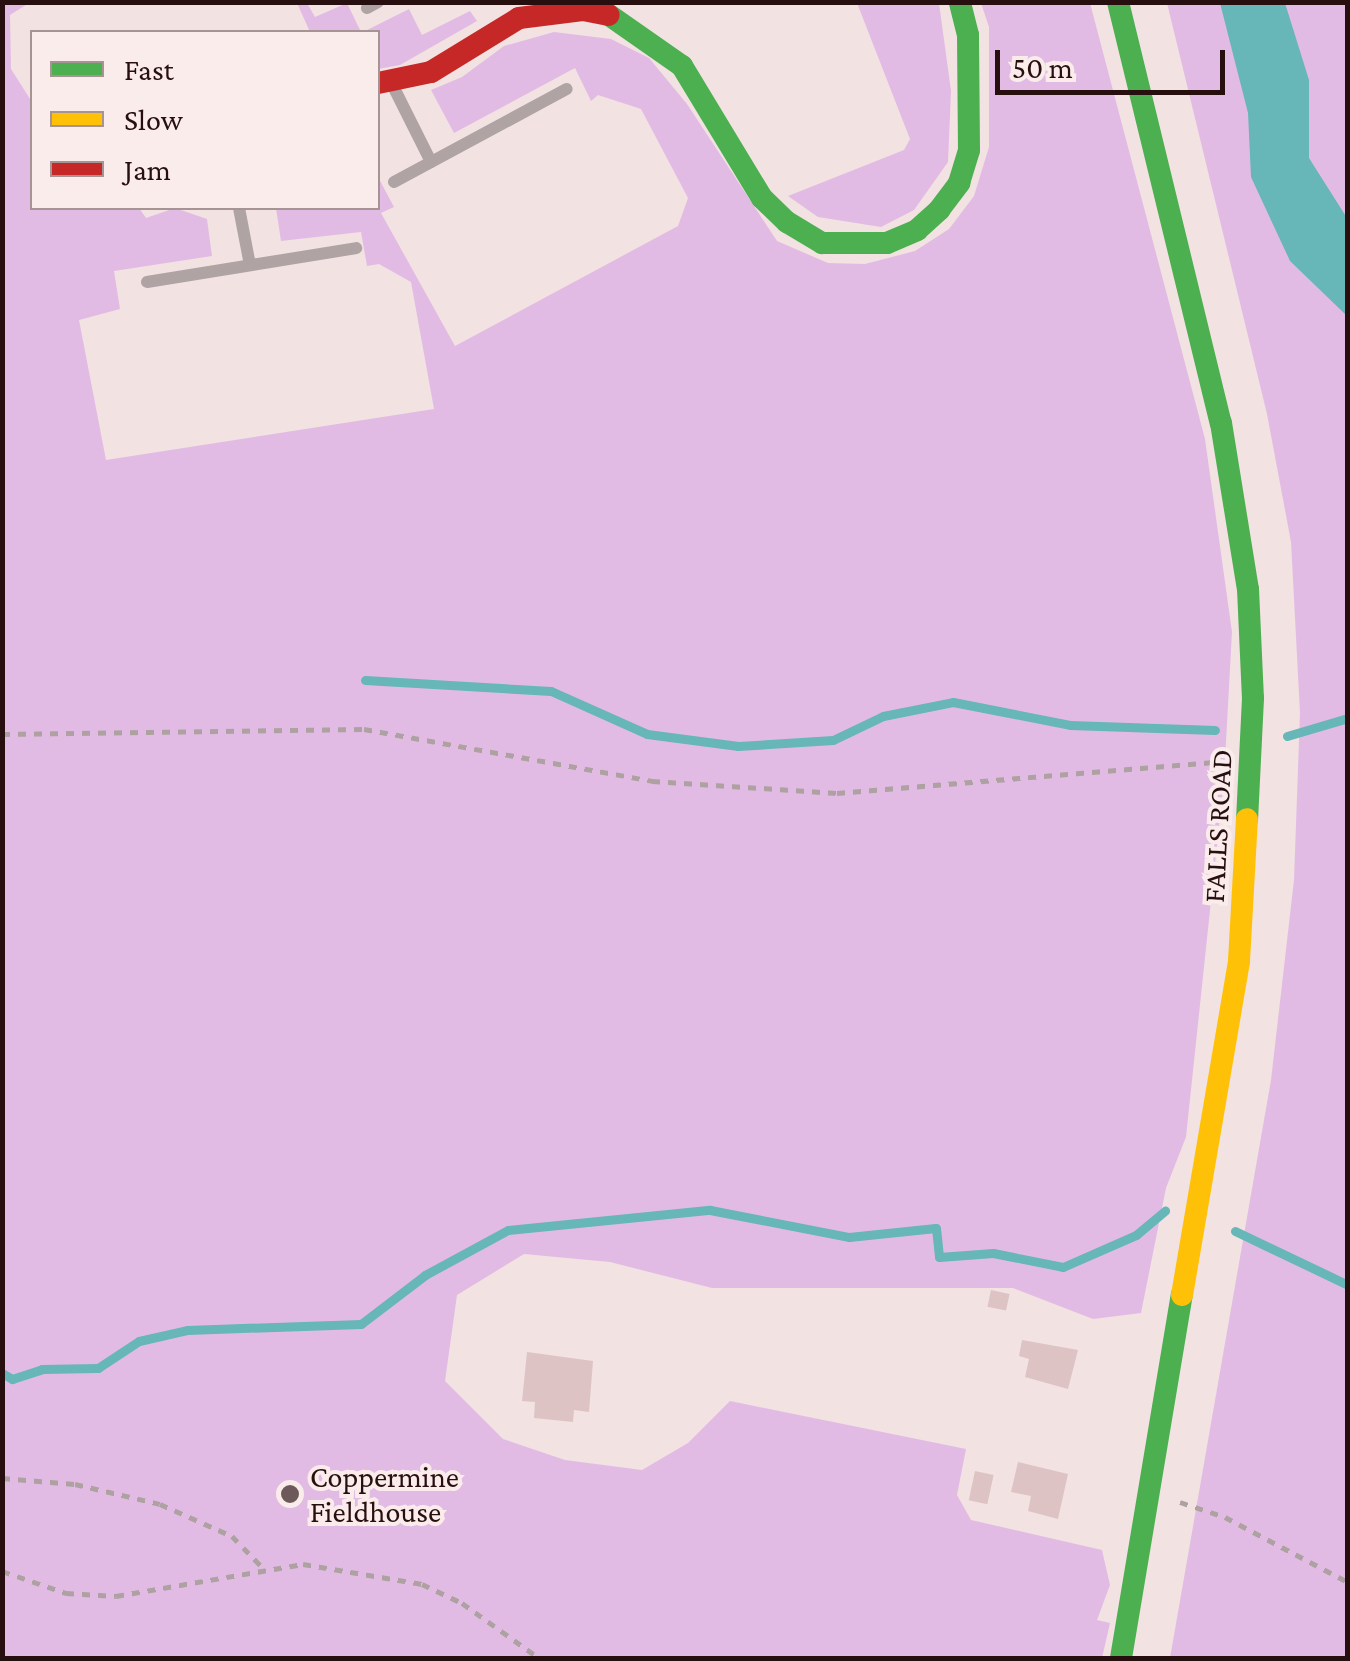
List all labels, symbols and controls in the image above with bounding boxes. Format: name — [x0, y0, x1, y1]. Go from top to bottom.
legend — [30, 30, 380, 210]
scale bar — [1000, 30, 1230, 92]
text: 50 m — [1012, 51, 1073, 84]
text: Fast — [124, 53, 174, 86]
text: Slow — [124, 103, 183, 136]
text: Jam — [124, 153, 171, 186]
street label: FALLS ROAD — [1196, 748, 1240, 904]
place label: Coppermine Fieldhouse — [310, 1459, 459, 1530]
marker: Coppermine Fieldhouse — [279, 1483, 301, 1505]

